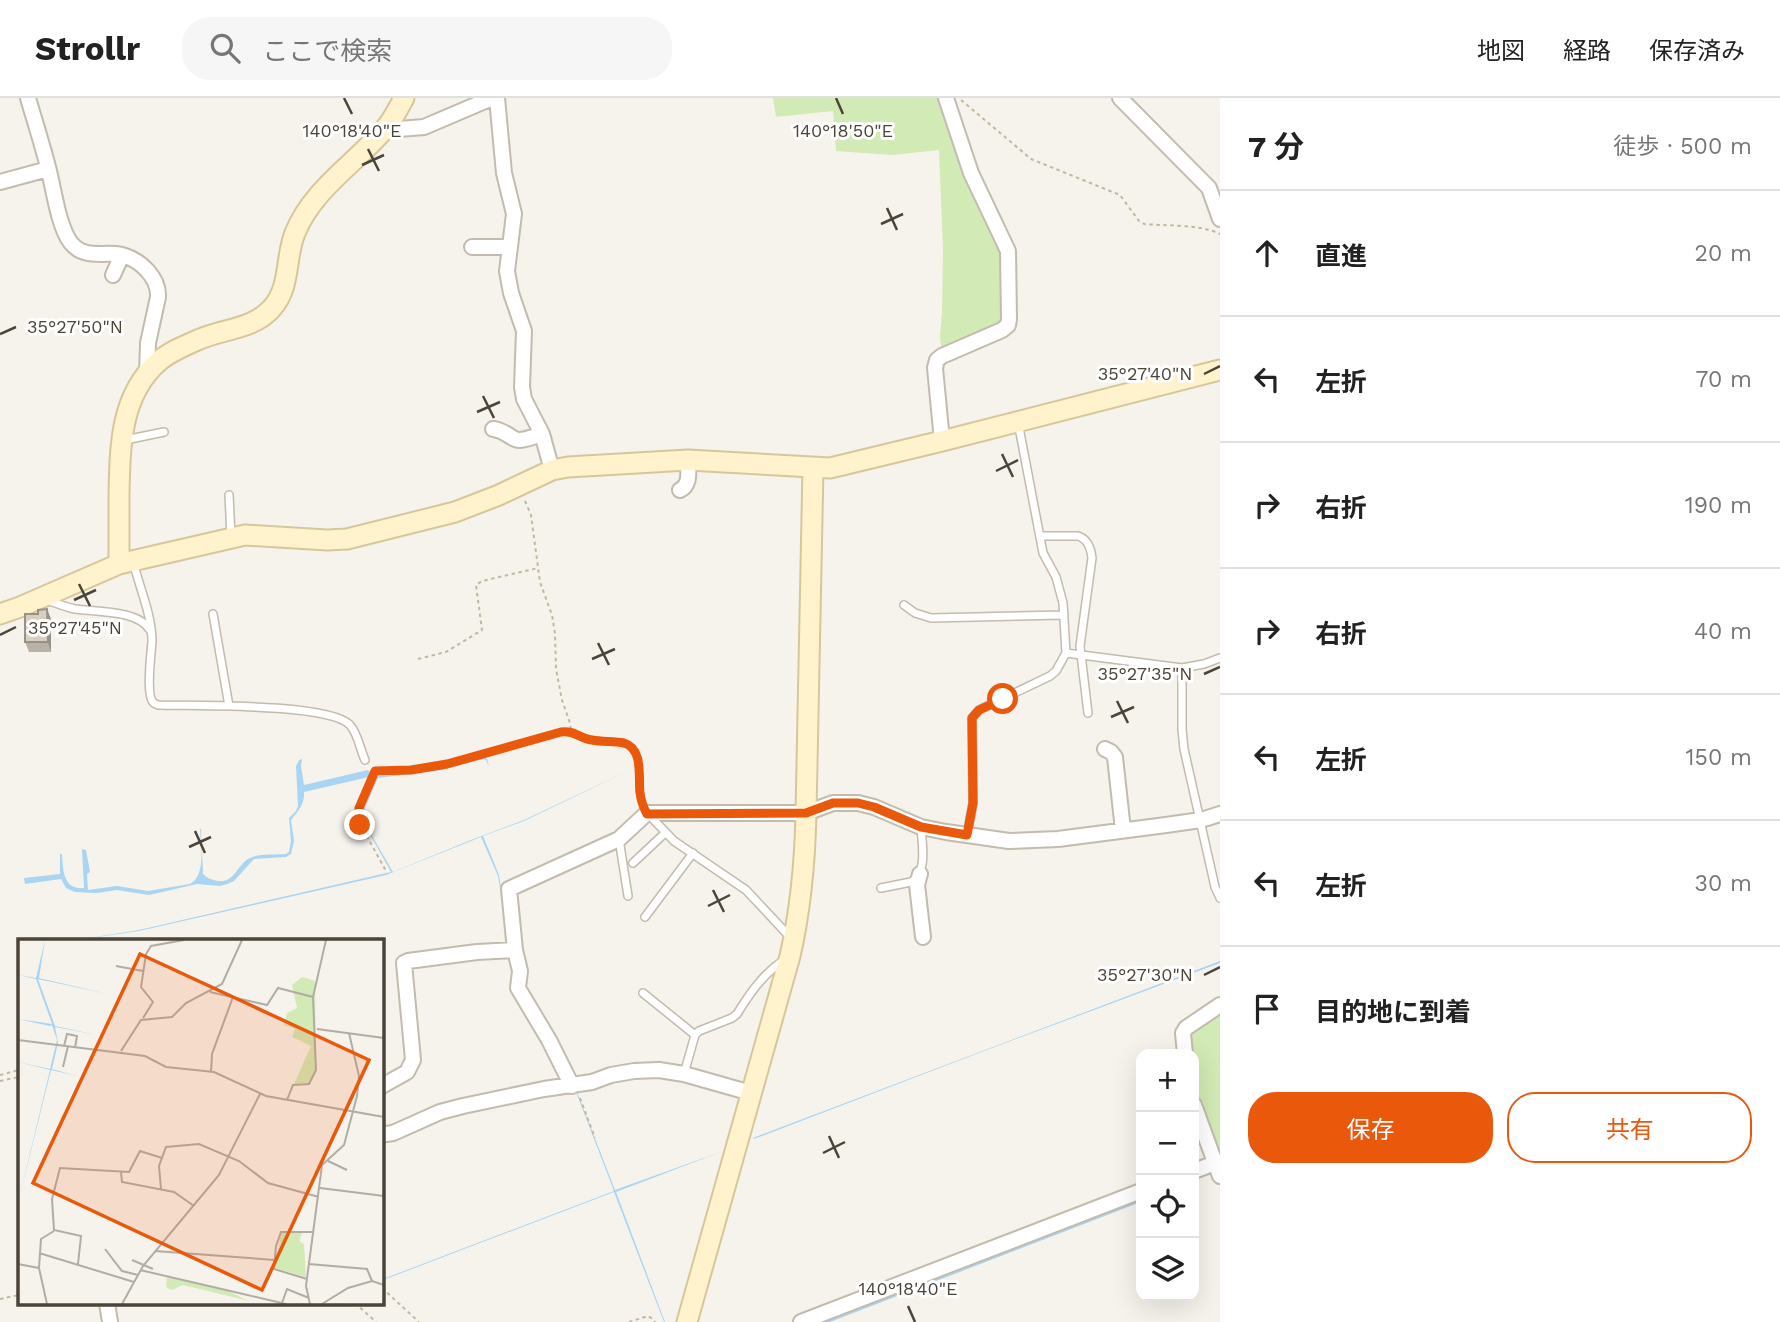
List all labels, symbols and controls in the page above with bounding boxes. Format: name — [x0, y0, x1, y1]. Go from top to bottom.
search box — [182, 17, 672, 80]
text: Strollr — [35, 29, 140, 68]
icon: search — [206, 29, 244, 67]
text: ここで検索 — [262, 36, 392, 66]
text: 地図 — [1477, 37, 1525, 65]
text: 経路 — [1563, 37, 1611, 65]
text: 保存済み — [1649, 37, 1745, 65]
text: 140°18'40"E — [302, 120, 402, 141]
text: 140°18'50"E — [793, 120, 893, 141]
text: 7 分 — [1248, 129, 1304, 164]
text: 徒歩 · 500 m — [1613, 133, 1752, 160]
icon: ahead — [1248, 234, 1286, 272]
text: 20 m — [1695, 240, 1752, 267]
text: 直進 — [1315, 241, 1367, 271]
text: 35°27'50"N — [27, 316, 123, 337]
icon: left — [1248, 360, 1286, 398]
text: 35°27'40"N — [1098, 363, 1192, 384]
text: 70 m — [1695, 366, 1752, 393]
text: 左折 — [1315, 367, 1367, 397]
icon: right — [1248, 486, 1286, 524]
text: 190 m — [1685, 492, 1752, 519]
text: 右折 — [1315, 493, 1367, 523]
icon: right — [1248, 612, 1286, 650]
text: 35°27'45"N — [28, 617, 122, 638]
text: 40 m — [1694, 618, 1752, 645]
text: 右折 — [1315, 619, 1367, 649]
text: 35°27'35"N — [1097, 663, 1193, 684]
route start — [987, 683, 1018, 714]
icon: left — [1248, 738, 1286, 776]
text: 150 m — [1686, 744, 1752, 771]
text: 左折 — [1315, 745, 1367, 775]
route end — [344, 809, 375, 840]
icon: left — [1248, 864, 1286, 902]
text: 30 m — [1695, 870, 1752, 897]
text: 左折 — [1315, 871, 1367, 901]
inset map — [18, 939, 383, 1304]
text: 35°27'30"N — [1097, 964, 1193, 985]
icon: arrive — [1248, 990, 1286, 1028]
text: 目的地に到着 — [1315, 997, 1471, 1027]
map controls — [1136, 1049, 1199, 1301]
button: + — [1136, 1049, 1199, 1112]
button: 保存 — [1248, 1092, 1493, 1163]
button: 共有 — [1507, 1092, 1752, 1163]
button: − — [1136, 1112, 1199, 1175]
button: locate — [1136, 1175, 1199, 1238]
button: layers — [1136, 1238, 1199, 1301]
text: 140°18'40"E — [858, 1278, 958, 1299]

